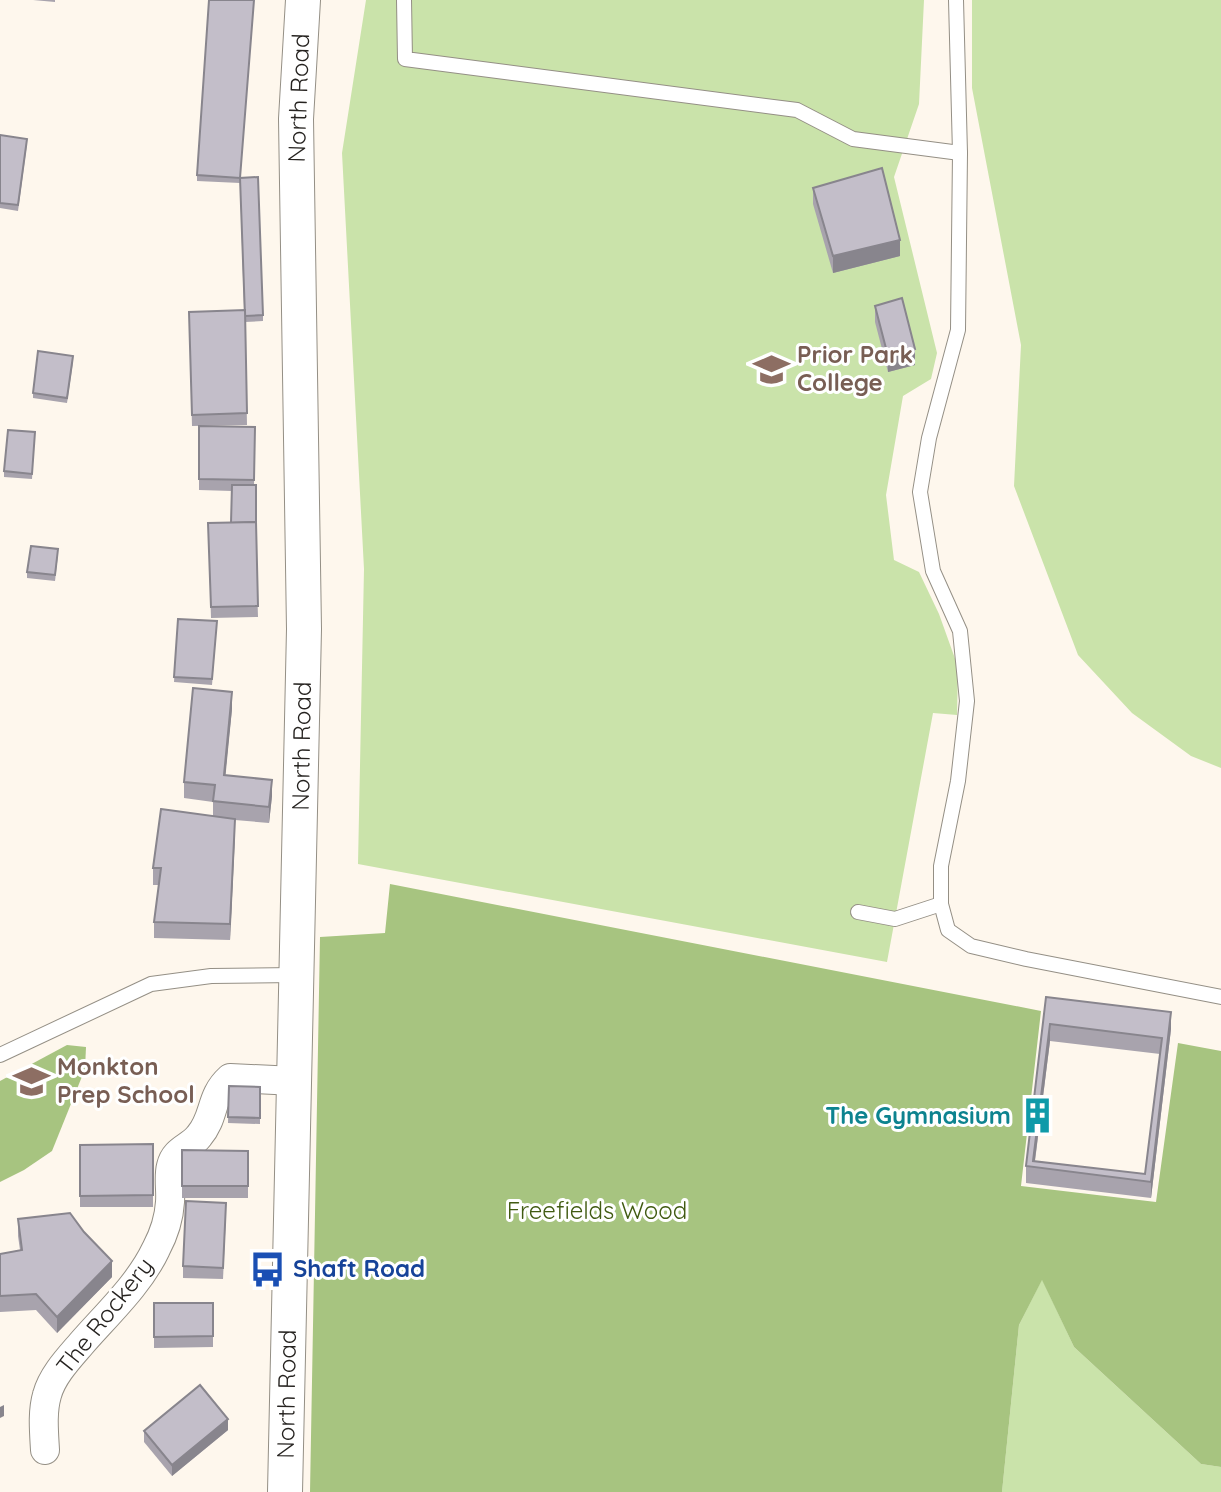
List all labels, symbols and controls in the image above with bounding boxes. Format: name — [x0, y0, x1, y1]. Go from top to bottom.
street label: North Road — [281, 33, 315, 163]
place label: Prior Park College — [797, 339, 913, 397]
school or university icon: Prior Park College — [752, 350, 790, 388]
street label: North Road — [285, 681, 317, 811]
place label: Monkton Prep School — [57, 1051, 195, 1109]
school or university icon: Monkton Prep School — [12, 1062, 50, 1100]
building icon: The Gymnasium — [1018, 1097, 1056, 1135]
place label: The Gymnasium — [825, 1100, 1011, 1130]
park label: Freefields Wood — [507, 1195, 687, 1225]
bus stop icon: Shaft Road — [248, 1250, 286, 1288]
street label: The Rockery — [49, 1251, 159, 1380]
place label: Shaft Road — [293, 1253, 425, 1283]
street label: North Road — [270, 1329, 302, 1459]

